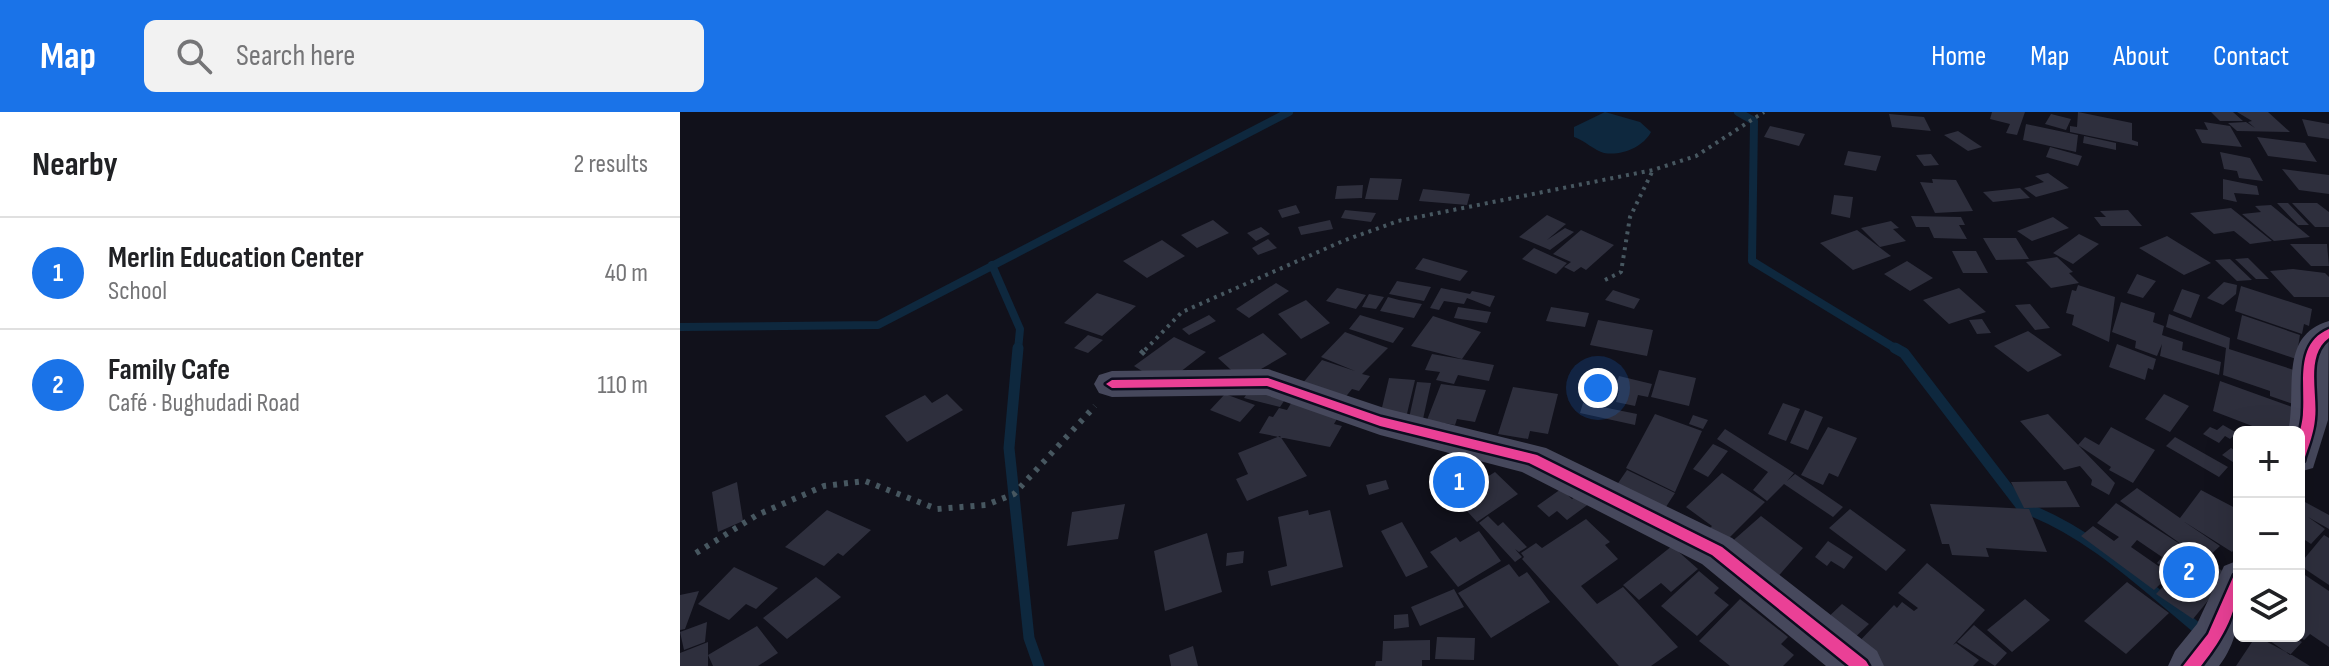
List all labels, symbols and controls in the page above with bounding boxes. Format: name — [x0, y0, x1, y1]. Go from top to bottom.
search box — [144, 20, 704, 92]
text: Map — [40, 34, 96, 79]
icon: search — [172, 34, 216, 78]
text: Search here — [236, 38, 355, 74]
text: Home — [1931, 40, 1986, 73]
text: Map — [2030, 40, 2069, 73]
text: About — [2113, 40, 2169, 73]
text: Contact — [2213, 40, 2289, 73]
text: Nearby — [32, 144, 118, 185]
text: 2 results — [574, 149, 648, 180]
text: Merlin Education Center — [108, 240, 364, 276]
text: 1 — [53, 258, 63, 289]
text: 40 m — [605, 258, 648, 289]
text: School — [108, 276, 167, 307]
text: Family Cafe — [108, 352, 230, 388]
your location — [1578, 368, 1618, 408]
text: 2 — [52, 370, 64, 401]
text: 110 m — [597, 370, 648, 401]
text: Café · Bughudadi Road — [108, 388, 300, 419]
map controls — [2233, 426, 2305, 642]
button: + — [2233, 426, 2305, 498]
pin: 1 — [1433, 452, 1485, 512]
button: − — [2233, 498, 2305, 570]
pin: 2 — [2163, 542, 2215, 602]
button: layers — [2233, 570, 2305, 642]

